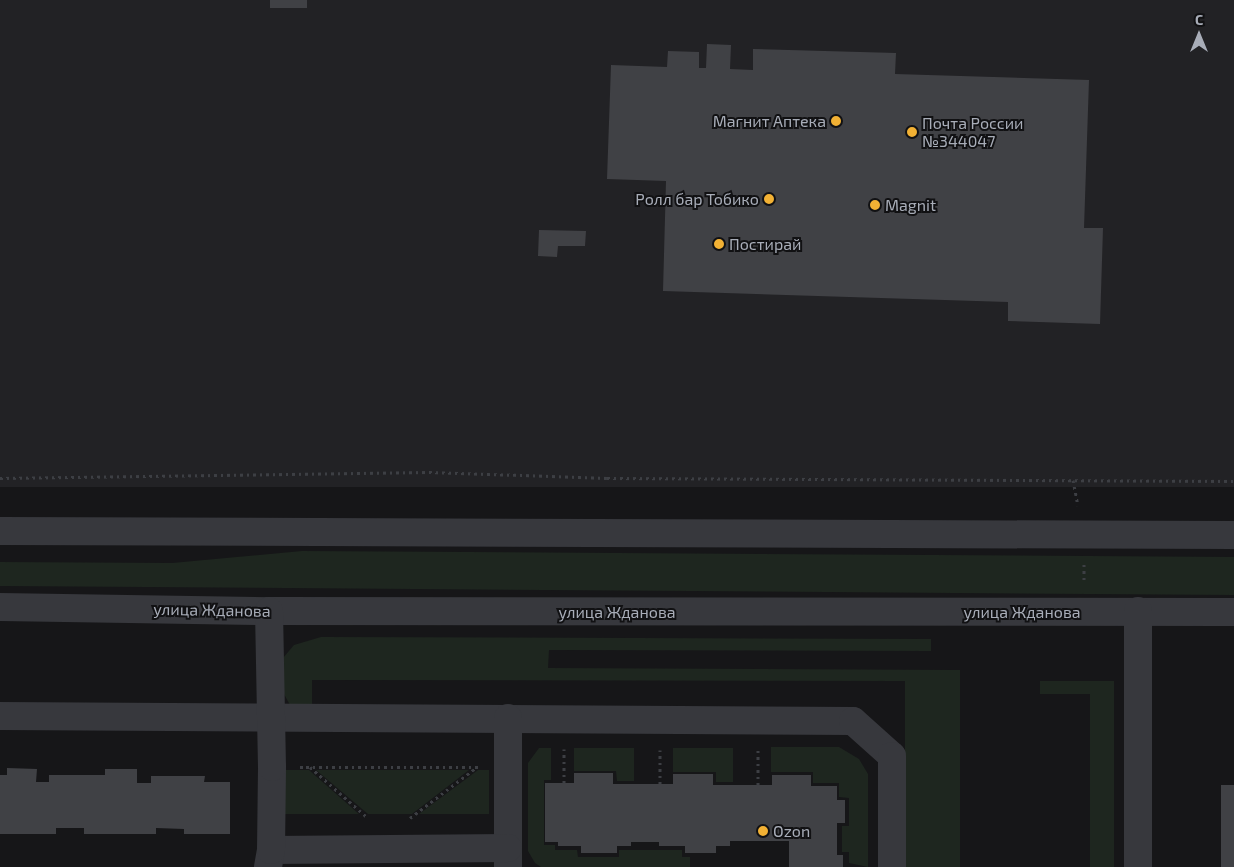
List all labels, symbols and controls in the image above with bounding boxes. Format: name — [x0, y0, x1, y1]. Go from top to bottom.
north arrow — [1174, 10, 1224, 60]
text: С — [1195, 11, 1203, 28]
place label: Магнит Аптека — [713, 111, 826, 131]
place label: Почта России №344047 — [922, 113, 1023, 151]
marker: Магнит Аптека — [830, 115, 842, 127]
marker: Почта России №344047 — [906, 126, 918, 138]
place label: Ролл бар Тобико — [635, 189, 759, 209]
marker: Ролл бар Тобико — [763, 193, 775, 205]
place label: Magnit — [885, 195, 936, 215]
marker: Magnit — [869, 199, 881, 211]
place label: Постирай — [729, 234, 801, 254]
marker: Постирай — [713, 238, 725, 250]
street label: улица Жданова — [153, 599, 271, 621]
street label: улица Жданова — [558, 602, 676, 622]
street label: улица Жданова — [963, 602, 1081, 622]
place label: Ozon — [773, 821, 810, 841]
marker: Ozon — [757, 825, 769, 837]

